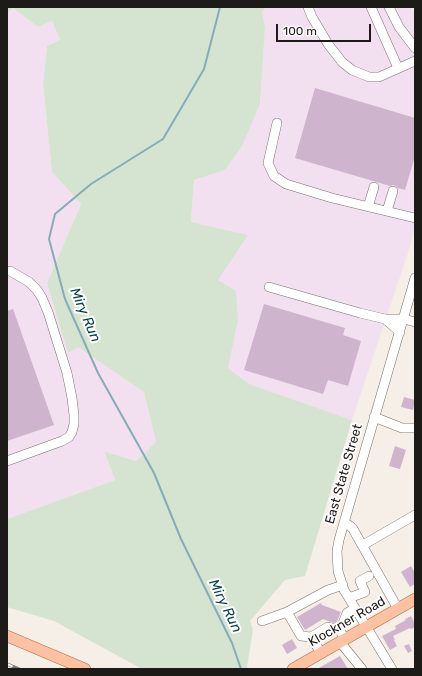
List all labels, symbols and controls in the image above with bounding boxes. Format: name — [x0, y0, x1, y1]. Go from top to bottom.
scale bar — [278, 16, 373, 42]
text: 100 m — [283, 24, 317, 38]
water label: Miry Run — [66, 285, 104, 345]
street label: East State Street — [322, 422, 366, 526]
water label: Miry Run — [205, 577, 245, 635]
street label: Klockner Road — [306, 594, 388, 650]

